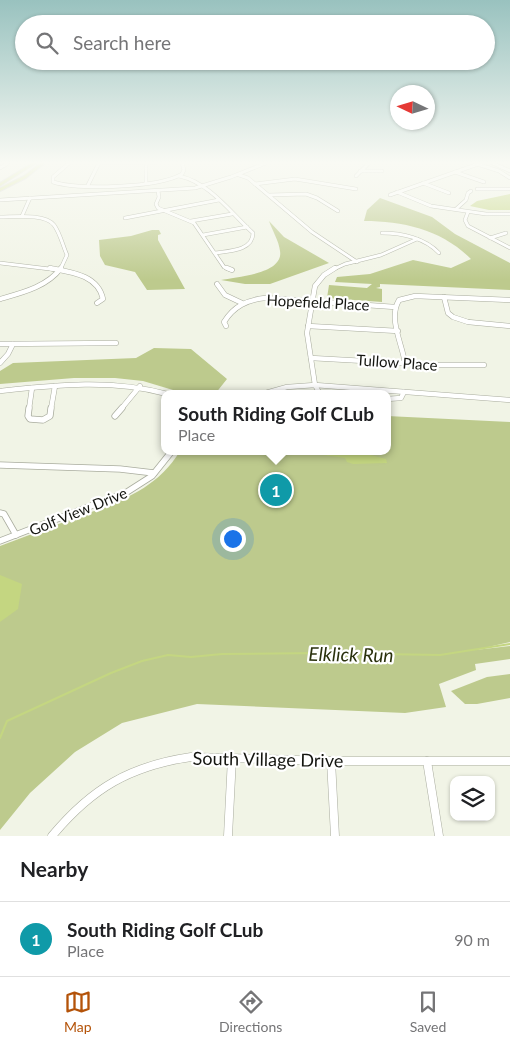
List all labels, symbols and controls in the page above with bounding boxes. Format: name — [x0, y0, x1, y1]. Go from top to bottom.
search box — [15, 15, 495, 70]
icon: search — [33, 29, 61, 57]
text: Search here — [73, 31, 171, 54]
north arrow — [390, 85, 435, 130]
street label: Hopefield Place — [266, 290, 370, 314]
street label: Tullow Place — [356, 350, 438, 374]
popup — [161, 390, 391, 455]
text: South Riding Golf CLub — [178, 402, 374, 425]
text: Place — [178, 425, 215, 444]
pin: 1 — [260, 471, 292, 509]
street label: Golf View Drive — [26, 483, 130, 539]
your location — [220, 526, 246, 552]
water label: Elklick Run — [308, 642, 394, 666]
street label: South Village Drive — [193, 747, 343, 771]
map controls — [450, 776, 495, 821]
button: layers — [450, 776, 495, 821]
text: Nearby — [20, 856, 88, 881]
text: South Riding Golf CLub — [67, 918, 263, 941]
text: 1 — [31, 930, 41, 949]
text: 90 m — [454, 930, 490, 949]
text: Place — [67, 941, 104, 960]
tab: Map — [64, 988, 92, 1035]
tab: Directions — [219, 988, 282, 1035]
tab: Saved — [410, 988, 446, 1035]

